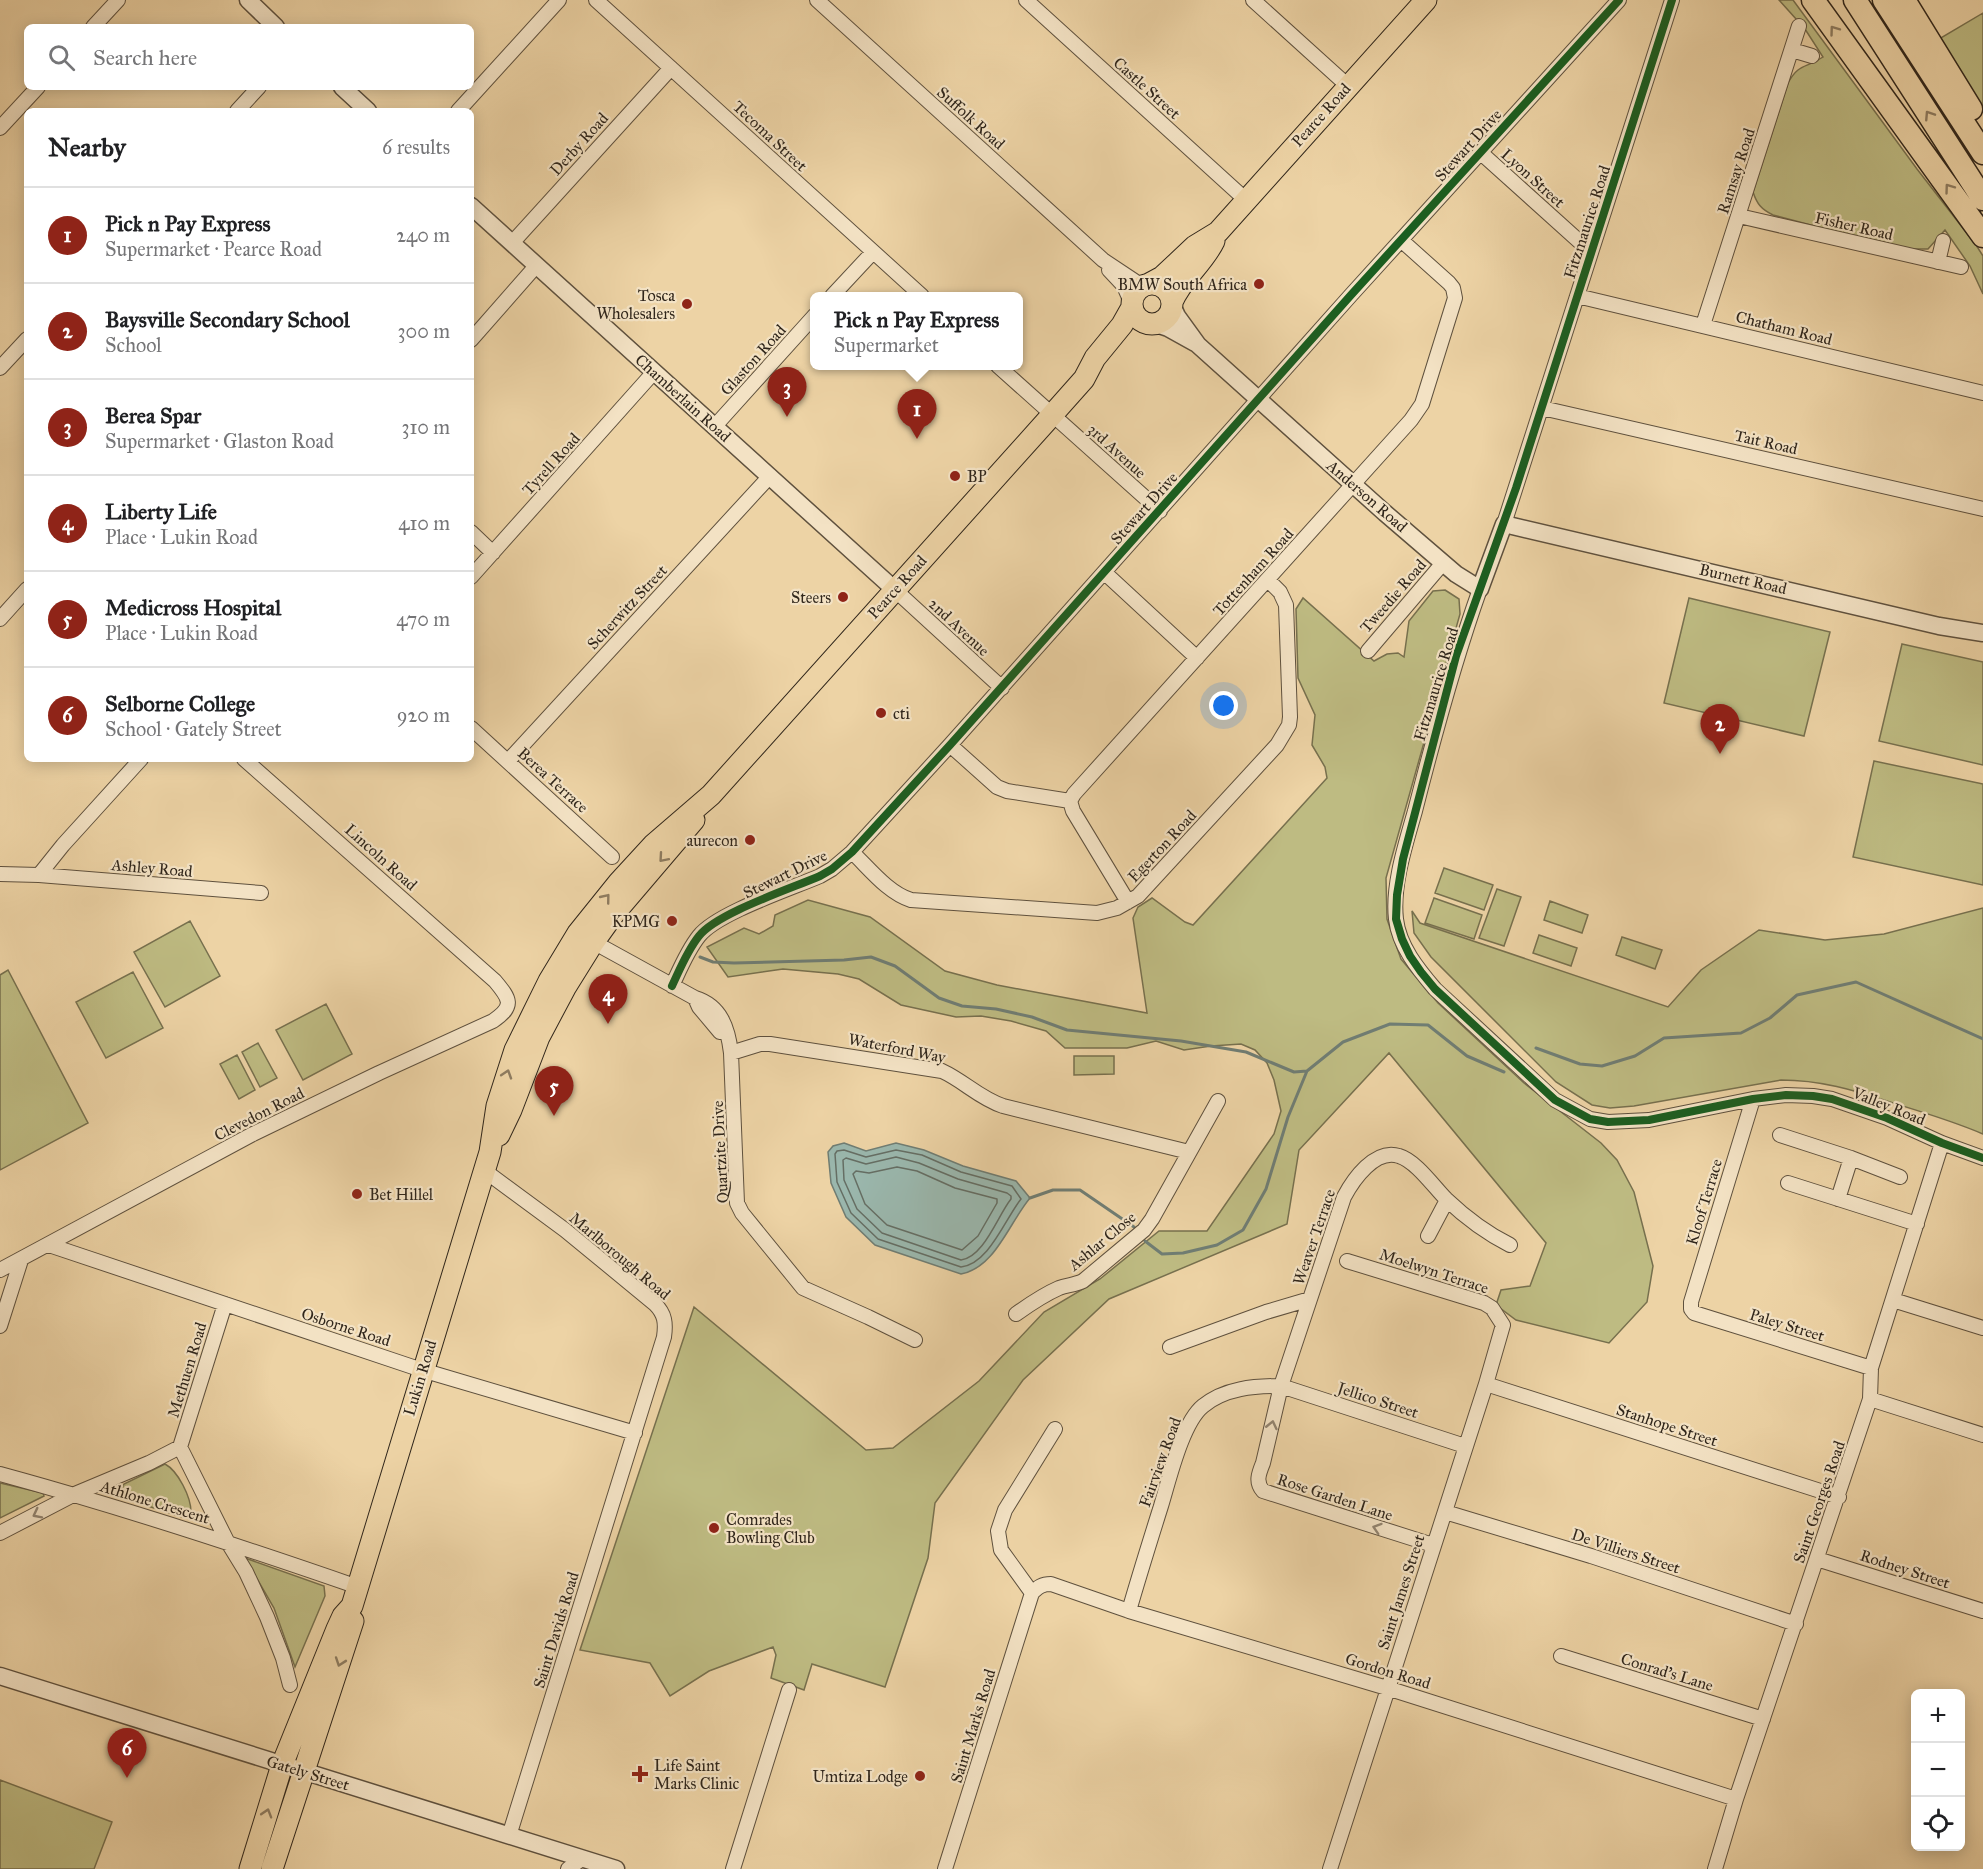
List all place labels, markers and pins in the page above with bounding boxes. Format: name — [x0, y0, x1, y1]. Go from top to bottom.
place label: BMW South Africa — [1117, 275, 1247, 294]
marker: BMW South Africa — [1252, 277, 1266, 291]
place label: Tosca Wholesalers — [596, 286, 675, 323]
marker: Tosca Wholesalers — [680, 297, 694, 311]
pin: 3 — [768, 368, 806, 417]
pin: 1 — [898, 390, 936, 439]
place label: BP — [967, 467, 987, 486]
marker: BP — [948, 469, 962, 483]
place label: Steers — [791, 588, 831, 607]
marker: Steers — [836, 590, 850, 604]
place label: cti — [893, 704, 910, 723]
pin: 2 — [1700, 704, 1740, 754]
marker: cti — [874, 706, 888, 720]
place label: aurecon — [687, 831, 738, 850]
marker: aurecon — [743, 833, 757, 847]
place label: KPMG — [612, 912, 660, 931]
marker: KPMG — [665, 914, 679, 928]
pin: 4 — [588, 974, 628, 1024]
pin: 5 — [534, 1066, 574, 1116]
place label: Bet Hillel — [369, 1185, 434, 1204]
marker: Bet Hillel — [350, 1187, 364, 1201]
place label: Comrades Bowling Club — [726, 1510, 815, 1548]
marker: Comrades Bowling Club — [707, 1521, 721, 1535]
pin: 6 — [108, 1728, 146, 1778]
place label: Life Saint Marks Clinic — [654, 1756, 739, 1793]
marker: Life Saint Marks Clinic — [631, 1765, 649, 1783]
place label: Umtiza Lodge — [813, 1767, 908, 1787]
marker: Umtiza Lodge — [913, 1769, 927, 1783]

